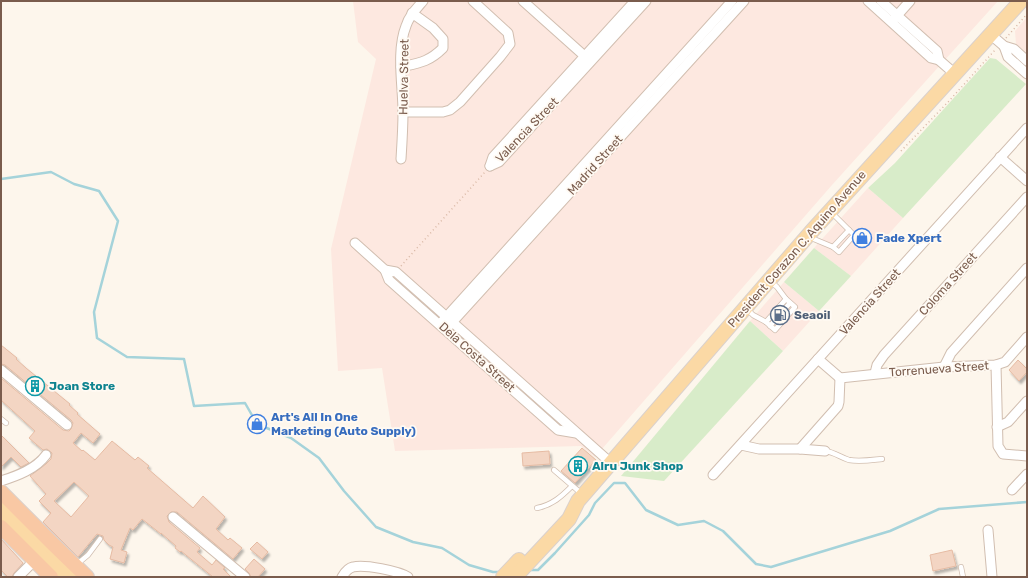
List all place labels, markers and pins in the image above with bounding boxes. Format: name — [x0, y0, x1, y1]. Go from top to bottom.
shop icon: Fade Xpert — [851, 227, 873, 249]
place label: Fade Xpert — [876, 231, 942, 245]
fuel station icon: Seaoil — [769, 304, 791, 326]
place label: Seaoil — [794, 308, 830, 322]
building icon: Joan Store — [24, 375, 46, 397]
place label: Joan Store — [49, 379, 115, 393]
place label: Art's All In One Marketing (Auto Supply) — [271, 410, 416, 438]
shop icon: Art's All In One Marketing (Auto Supply) — [246, 413, 268, 435]
building icon: Alru Junk Shop — [567, 455, 589, 477]
place label: Alru Junk Shop — [592, 459, 684, 473]

